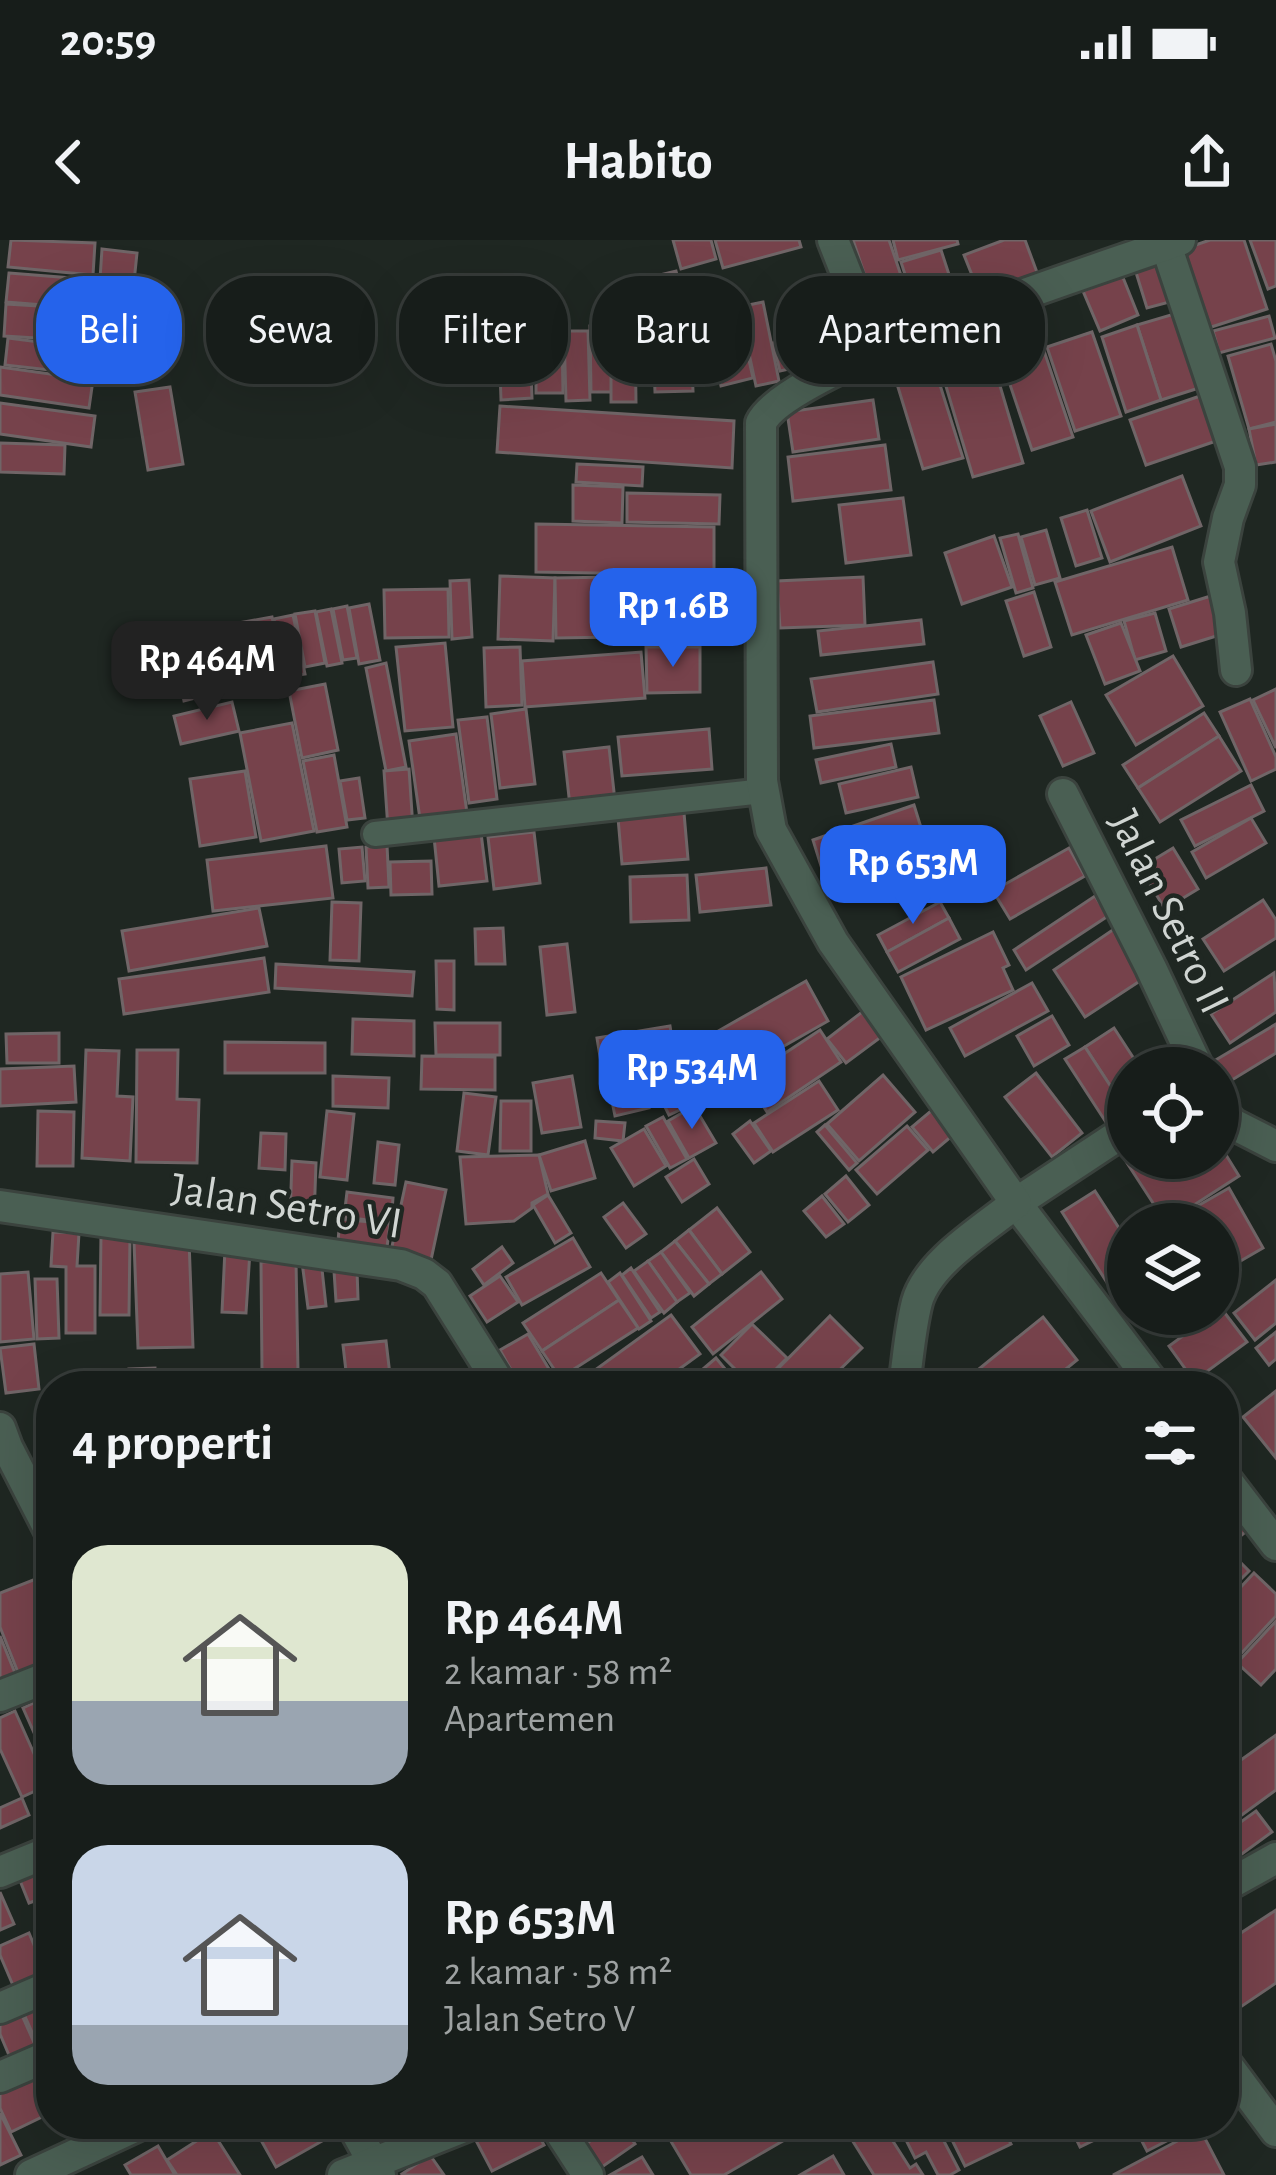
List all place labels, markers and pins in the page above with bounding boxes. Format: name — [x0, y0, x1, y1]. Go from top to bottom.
pin: Rp 1.6B — [562, 568, 784, 670]
pin: Rp 464M — [96, 621, 318, 723]
pin: Rp 653M — [802, 825, 1024, 927]
pin: Rp 534M — [581, 1030, 803, 1132]

